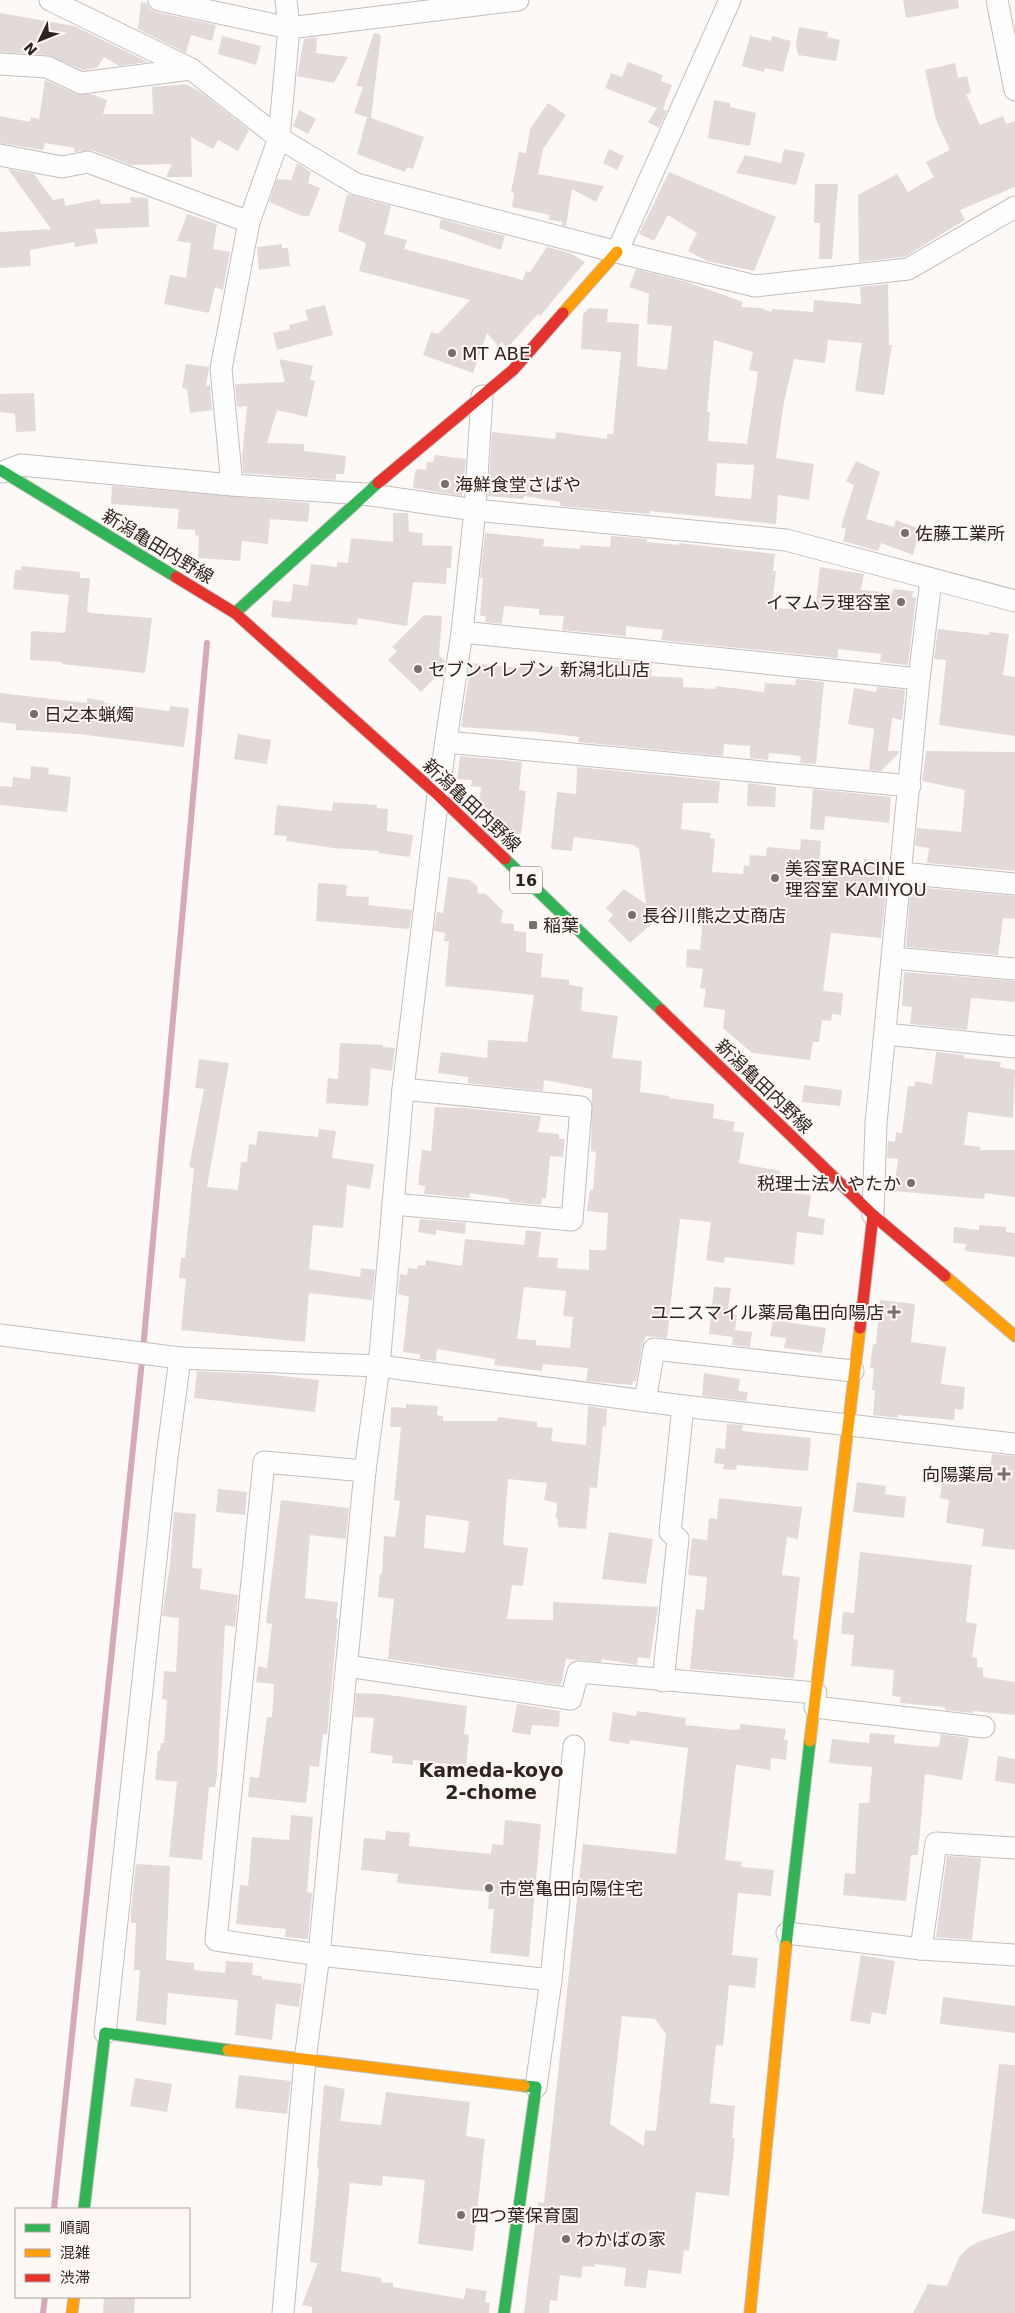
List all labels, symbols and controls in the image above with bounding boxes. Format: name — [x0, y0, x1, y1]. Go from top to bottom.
north arrow — [15, 15, 65, 65]
text: N — [21, 39, 40, 59]
place label: MT ABE — [462, 343, 530, 364]
marker: MT ABE — [446, 347, 458, 359]
place label: 海鮮食堂さばや — [455, 474, 581, 495]
marker: 海鮮食堂さばや — [439, 478, 451, 490]
street label: 新潟亀田内野線 — [99, 505, 217, 587]
place label: 佐藤工業所 — [915, 523, 1005, 544]
marker: 佐藤工業所 — [899, 527, 911, 539]
place label: イマムラ理容室 — [766, 592, 891, 613]
marker: イマムラ理容室 — [895, 596, 907, 608]
place label: セブンイレブン 新潟北山店 — [428, 659, 650, 680]
marker: セブンイレブン 新潟北山店 — [412, 663, 424, 675]
place label: 日之本蝋燭 — [44, 704, 134, 725]
marker: 日之本蝋燭 — [28, 708, 40, 720]
street label: 新潟亀田内野線 — [419, 754, 525, 856]
place label: 美容室RACINE 理容室 KAMIYOU — [785, 858, 927, 900]
road number: 16 — [510, 866, 542, 894]
marker: 美容室RACINE 理容室 KAMIYOU — [769, 872, 781, 884]
place label: 長谷川熊之丈商店 — [642, 905, 786, 926]
marker: 長谷川熊之丈商店 — [626, 909, 638, 921]
place label: 稲葉 — [543, 915, 579, 936]
marker: 稲葉 — [527, 919, 539, 931]
street label: 新潟亀田内野線 — [711, 1035, 817, 1137]
place label: 税理士法人やたか — [757, 1173, 901, 1194]
marker: 税理士法人やたか — [905, 1177, 917, 1189]
place label: ユニスマイル薬局亀田向陽店 — [651, 1302, 884, 1323]
marker: ユニスマイル薬局亀田向陽店 — [888, 1306, 900, 1318]
place label: 向陽薬局 — [922, 1464, 994, 1485]
marker: 向陽薬局 — [998, 1468, 1010, 1480]
district label: Kameda-koyo 2-chome — [418, 1759, 564, 1803]
place label: 市営亀田向陽住宅 — [499, 1878, 643, 1899]
marker: 市営亀田向陽住宅 — [483, 1882, 495, 1894]
place label: 四つ葉保育園 — [471, 2205, 579, 2226]
legend — [15, 2208, 190, 2298]
marker: 四つ葉保育園 — [455, 2209, 467, 2221]
text: 順調 — [60, 2219, 90, 2237]
place label: わかばの家 — [576, 2229, 666, 2250]
marker: わかばの家 — [560, 2233, 572, 2245]
text: 混雑 — [60, 2244, 90, 2262]
text: 渋滞 — [60, 2269, 90, 2287]

